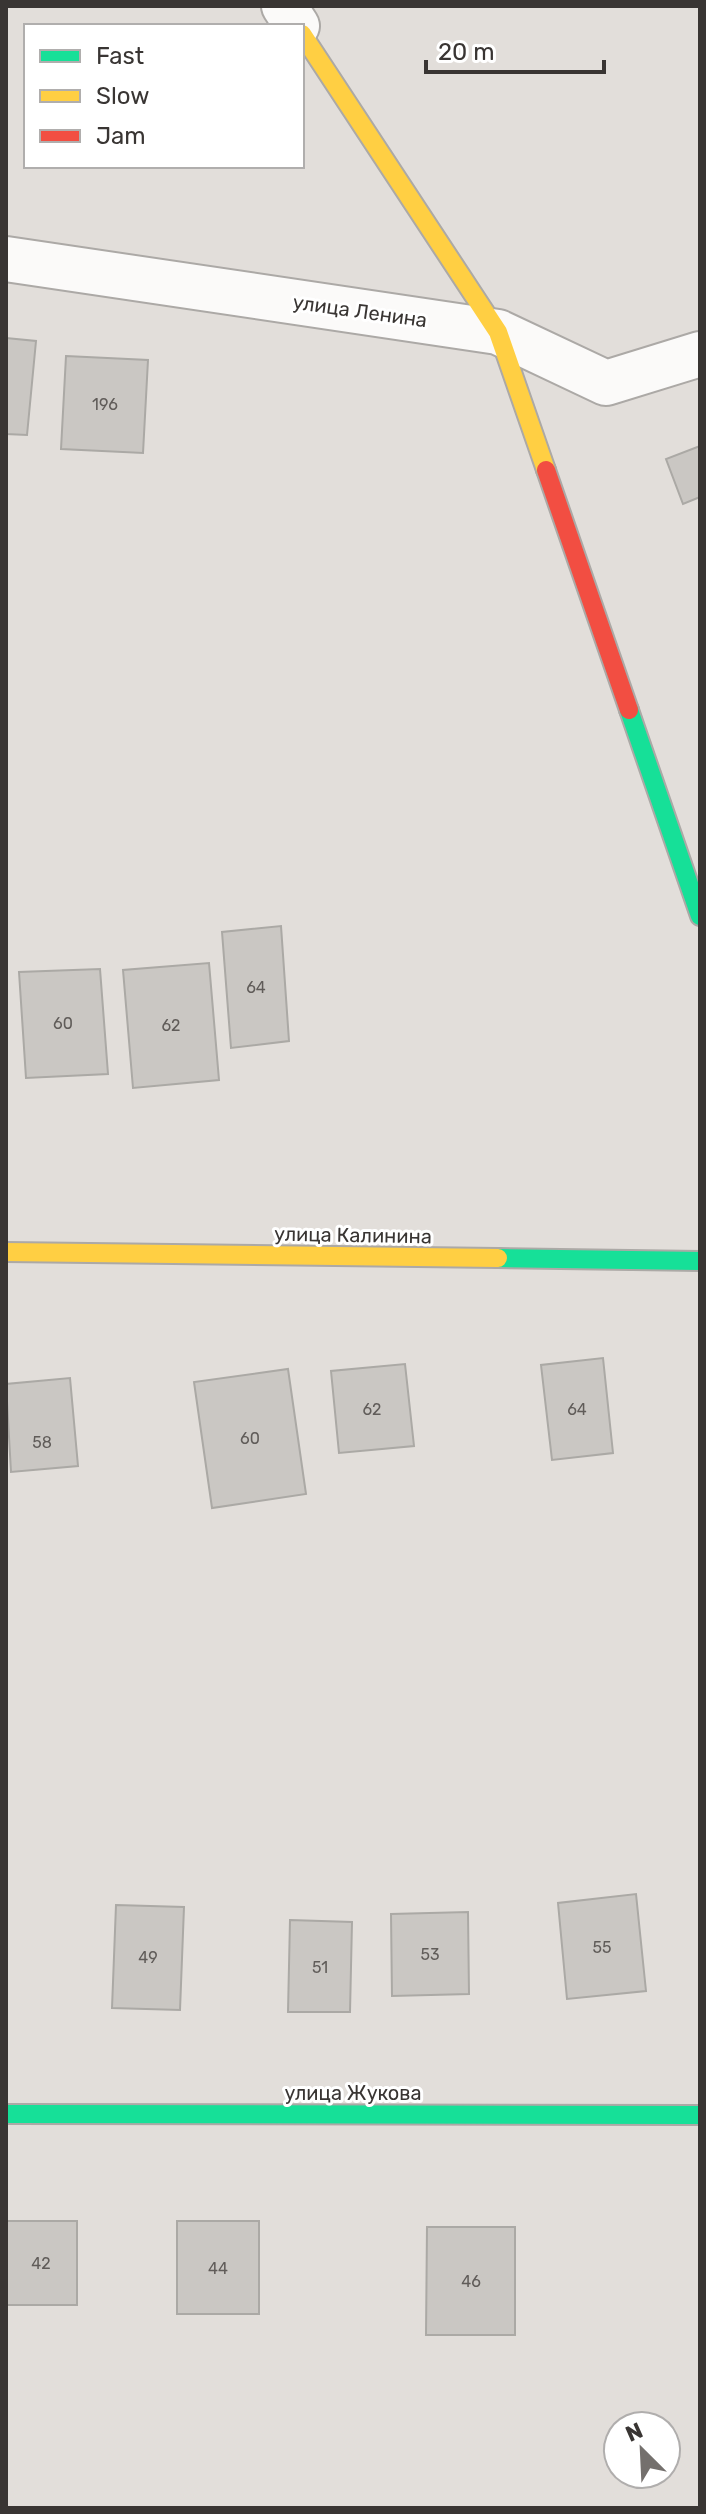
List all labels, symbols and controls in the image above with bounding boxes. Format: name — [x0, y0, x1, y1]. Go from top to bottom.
legend — [24, 24, 304, 168]
scale bar — [426, 24, 604, 74]
text: 20 m — [438, 38, 495, 66]
text: Fast — [96, 42, 144, 70]
text: Slow — [96, 82, 149, 110]
text: Jam — [96, 122, 146, 150]
street label: улица Ленина — [291, 290, 429, 332]
house number: 196 — [92, 395, 118, 414]
house number: 64 — [246, 978, 266, 997]
house number: 60 — [53, 1014, 73, 1033]
house number: 62 — [161, 1016, 181, 1035]
street label: улица Калинина — [274, 1222, 432, 1248]
house number: 62 — [362, 1400, 382, 1419]
house number: 64 — [567, 1400, 587, 1419]
house number: 60 — [240, 1429, 260, 1448]
house number: 58 — [32, 1433, 52, 1452]
house number: 55 — [592, 1938, 612, 1957]
house number: 53 — [420, 1945, 440, 1964]
house number: 49 — [138, 1948, 158, 1967]
house number: 51 — [312, 1958, 328, 1977]
street label: улица Жукова — [284, 2081, 422, 2105]
house number: 42 — [31, 2254, 51, 2273]
house number: 44 — [208, 2259, 228, 2278]
house number: 46 — [461, 2272, 481, 2291]
north arrow — [602, 2410, 682, 2490]
text: N — [621, 2417, 647, 2448]

